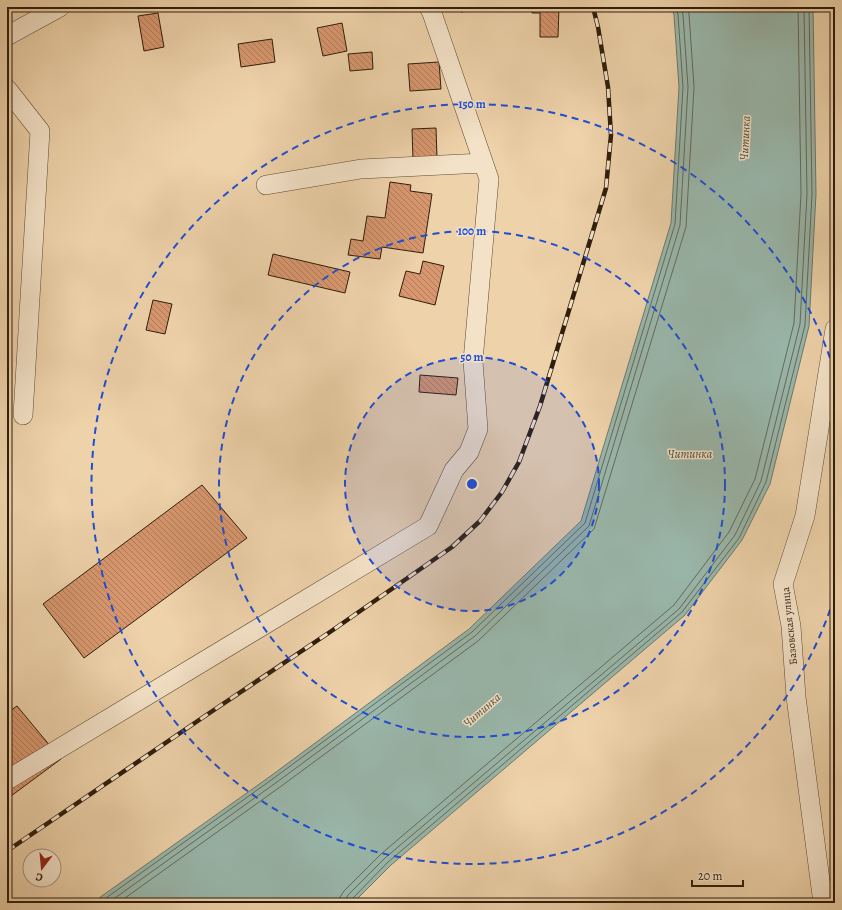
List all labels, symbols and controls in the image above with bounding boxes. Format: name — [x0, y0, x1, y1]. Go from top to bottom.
text: 150 m — [458, 96, 486, 112]
water label: Читинка — [736, 115, 754, 161]
text: 100 m — [458, 223, 486, 239]
text: 50 m — [460, 349, 484, 365]
water label: Читинка — [668, 446, 713, 462]
centre of rings — [465, 477, 479, 491]
street label: Базовская улица — [778, 585, 801, 666]
water label: Читинка — [460, 689, 504, 731]
north arrow — [22, 848, 62, 888]
scale bar — [692, 862, 743, 888]
text: 20 m — [698, 868, 722, 884]
text: С — [34, 869, 45, 885]

